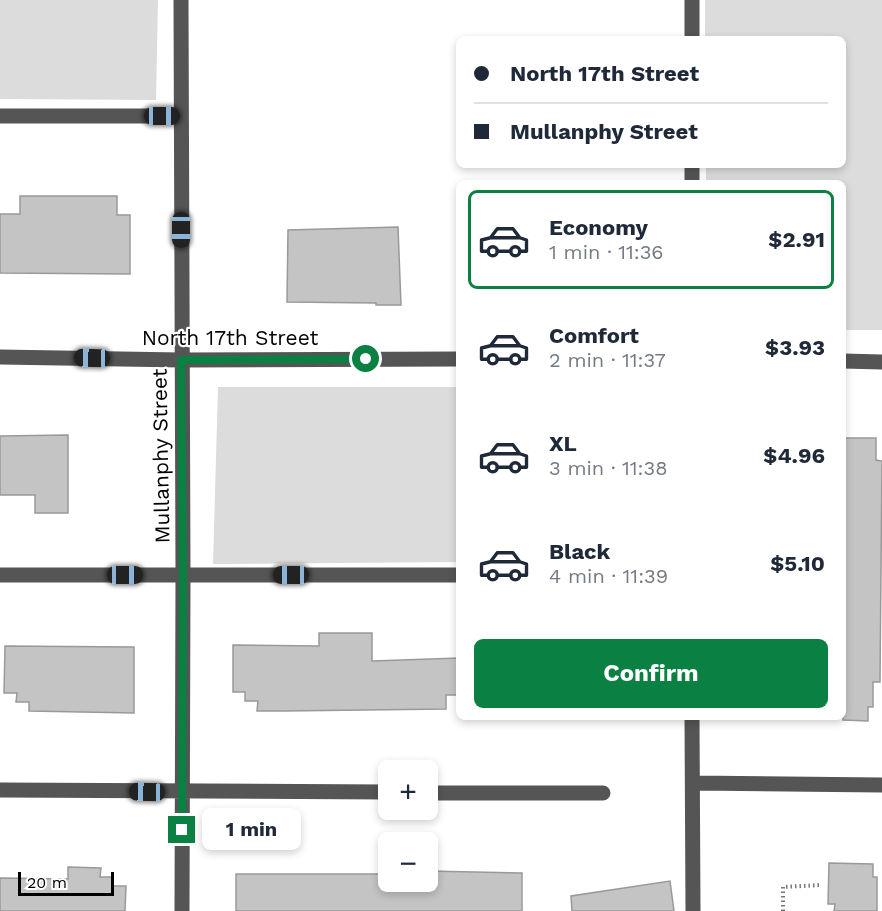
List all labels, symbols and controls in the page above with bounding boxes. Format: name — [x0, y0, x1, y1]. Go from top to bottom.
text: North 17th Street — [510, 61, 699, 86]
car — [144, 107, 180, 125]
text: Mullanphy Street — [510, 119, 698, 144]
car — [172, 212, 190, 248]
icon: car — [477, 213, 531, 267]
text: Economy — [549, 215, 648, 240]
text: $2.91 — [768, 227, 825, 252]
text: 1 min · 11:36 — [549, 240, 663, 264]
icon: car — [477, 321, 531, 375]
text: Comfort — [549, 323, 639, 348]
street label: North 17th Street — [142, 325, 318, 350]
text: $3.93 — [765, 335, 825, 360]
route start — [352, 345, 379, 372]
text: 2 min · 11:37 — [549, 348, 666, 372]
car — [74, 349, 110, 367]
street label: Mullanphy Street — [146, 368, 175, 544]
icon: car — [477, 429, 531, 483]
text: XL — [549, 431, 577, 456]
text: $4.96 — [763, 443, 825, 468]
text: 3 min · 11:38 — [549, 456, 668, 480]
icon: car — [477, 537, 531, 591]
text: Black — [549, 539, 610, 564]
text: $5.10 — [770, 551, 825, 576]
text: 4 min · 11:39 — [549, 564, 668, 588]
car — [107, 566, 143, 584]
car — [273, 566, 309, 584]
button: Confirm — [474, 639, 828, 708]
map controls — [378, 760, 438, 892]
button: + — [378, 760, 438, 820]
car — [129, 783, 165, 801]
callout: 1 min — [203, 809, 302, 851]
route end — [168, 816, 195, 843]
text: 1 min — [226, 817, 277, 841]
button: − — [378, 832, 438, 892]
scale bar — [18, 869, 114, 896]
text: 20 m — [27, 873, 67, 892]

